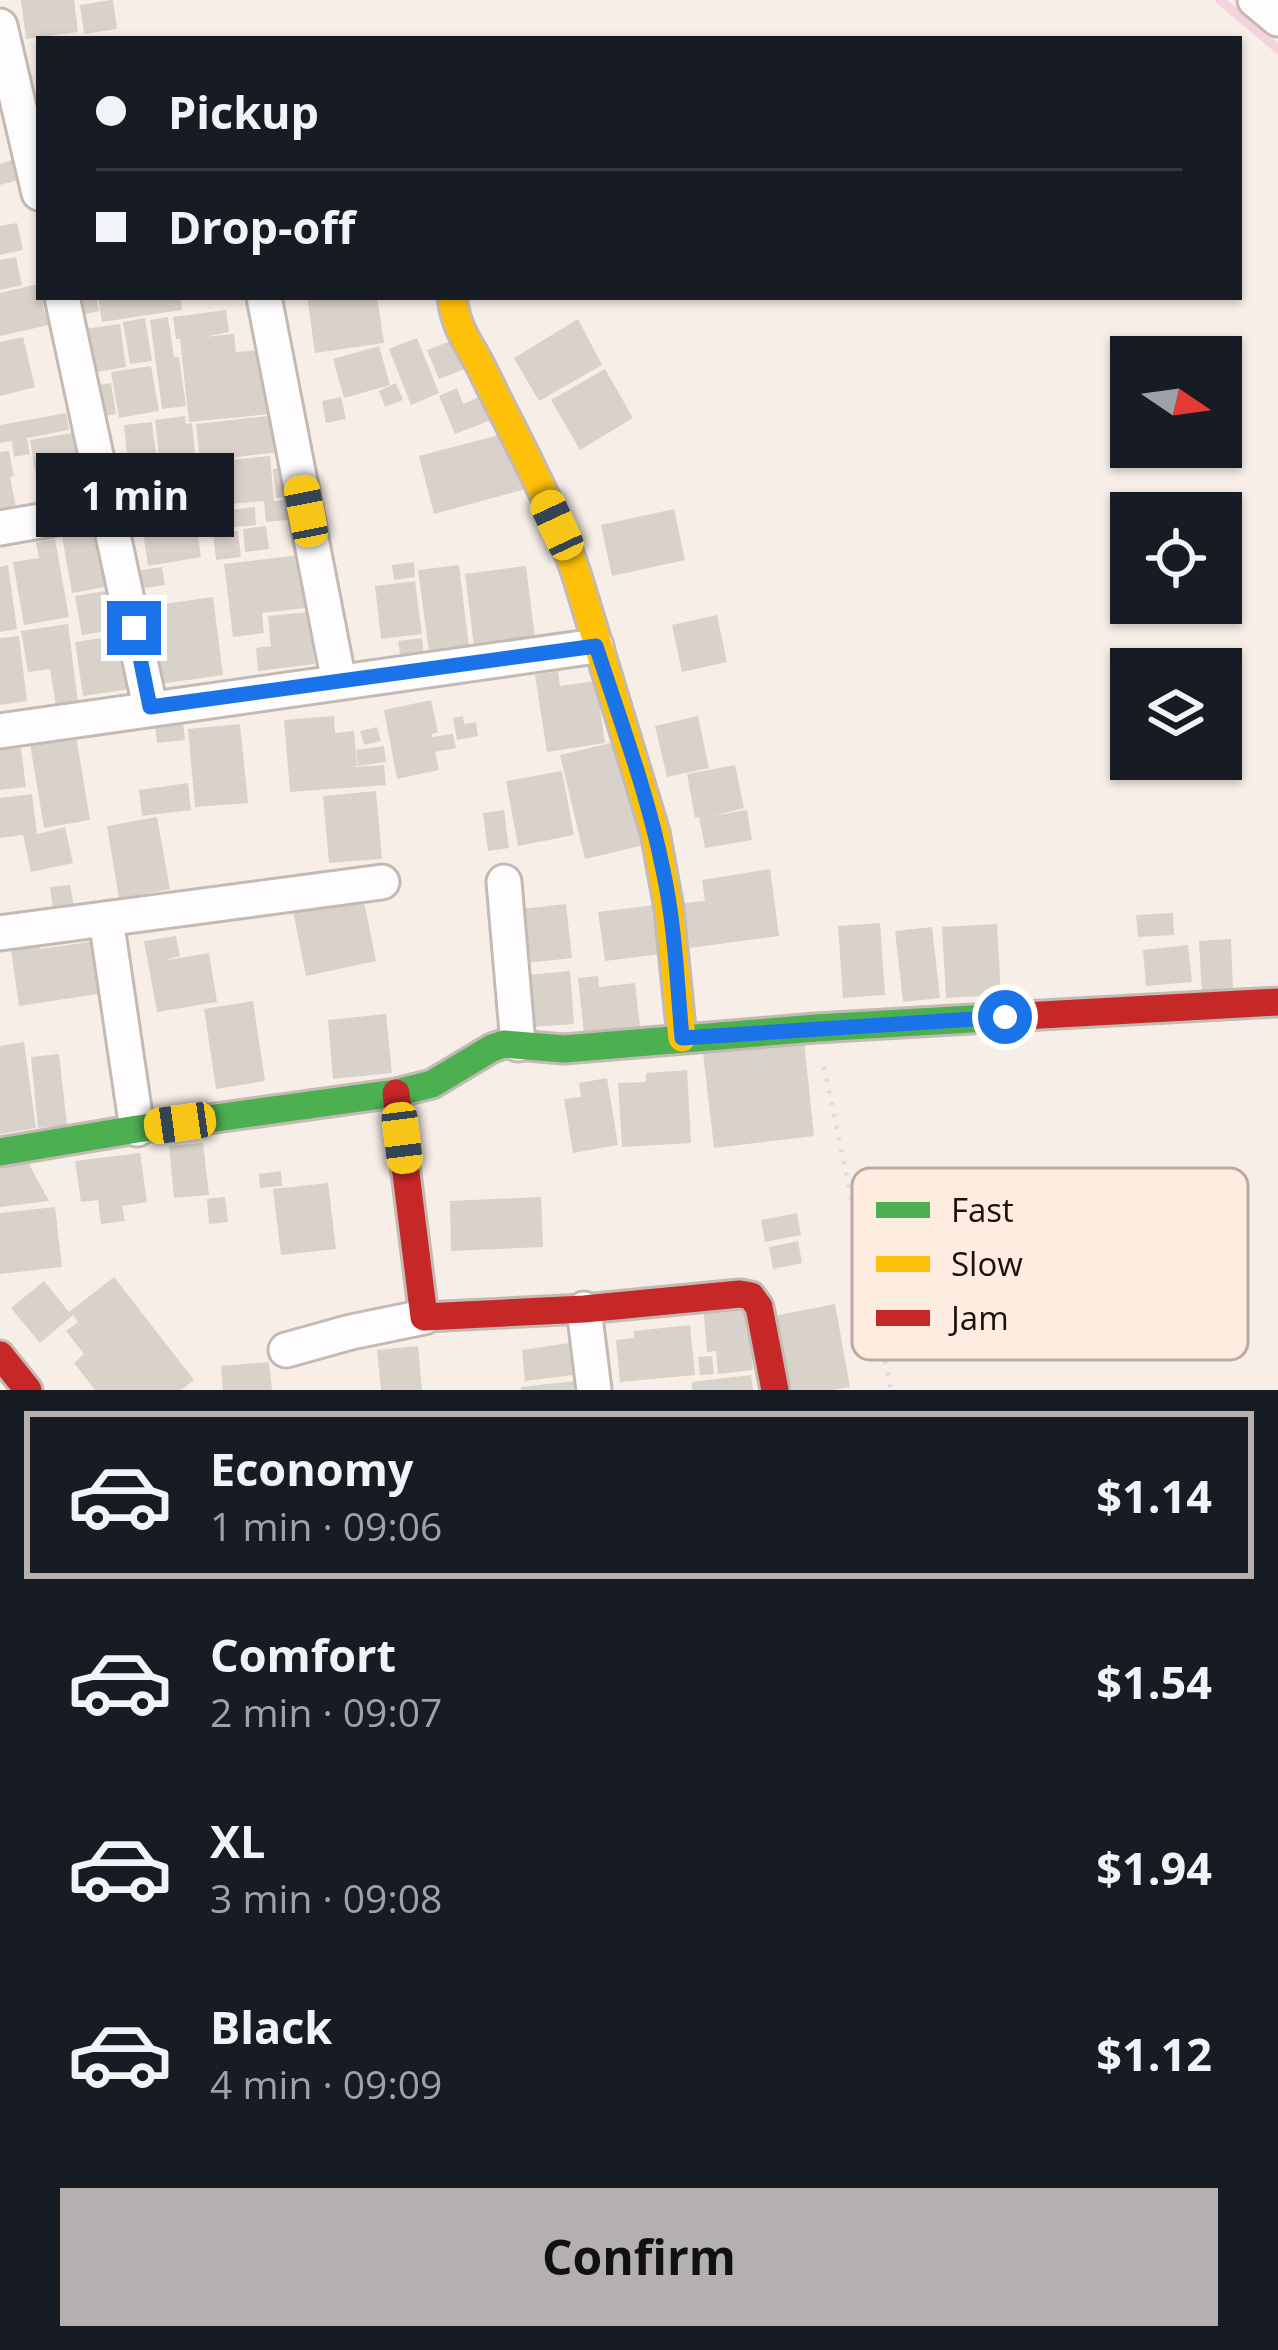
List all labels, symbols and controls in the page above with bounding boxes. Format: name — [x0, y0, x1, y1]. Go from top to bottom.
text: Pickup — [168, 81, 319, 142]
text: Drop-off — [168, 196, 355, 257]
north arrow — [1110, 336, 1242, 468]
map controls — [1110, 336, 1242, 780]
callout: 1 min — [35, 454, 233, 538]
text: 1 min — [81, 468, 189, 521]
car — [281, 472, 331, 550]
car — [525, 485, 589, 565]
button: locate — [1110, 492, 1242, 624]
route end — [107, 601, 161, 655]
button: layers — [1110, 648, 1242, 780]
route start — [978, 990, 1032, 1044]
car — [142, 1100, 218, 1146]
car — [380, 1100, 424, 1176]
legend — [852, 1168, 1248, 1360]
text: Fast — [951, 1187, 1014, 1232]
text: Slow — [951, 1241, 1023, 1286]
text: Jam — [948, 1295, 1009, 1340]
text: Economy — [210, 1438, 413, 1499]
icon: car — [66, 1441, 174, 1549]
text: $1.14 — [1096, 1465, 1212, 1526]
text: 1 min · 09:06 — [210, 1499, 442, 1552]
text: Comfort — [210, 1624, 396, 1685]
icon: car — [66, 1627, 174, 1735]
text: $1.54 — [1096, 1651, 1212, 1712]
text: 2 min · 09:07 — [210, 1685, 442, 1738]
text: XL — [210, 1810, 265, 1871]
icon: car — [66, 1813, 174, 1921]
text: $1.94 — [1096, 1837, 1212, 1898]
text: 3 min · 09:08 — [210, 1871, 442, 1924]
text: Black — [210, 1996, 332, 2057]
icon: car — [66, 1999, 174, 2107]
text: $1.12 — [1096, 2023, 1212, 2084]
text: 4 min · 09:09 — [210, 2057, 442, 2110]
button: Confirm — [60, 2188, 1218, 2326]

